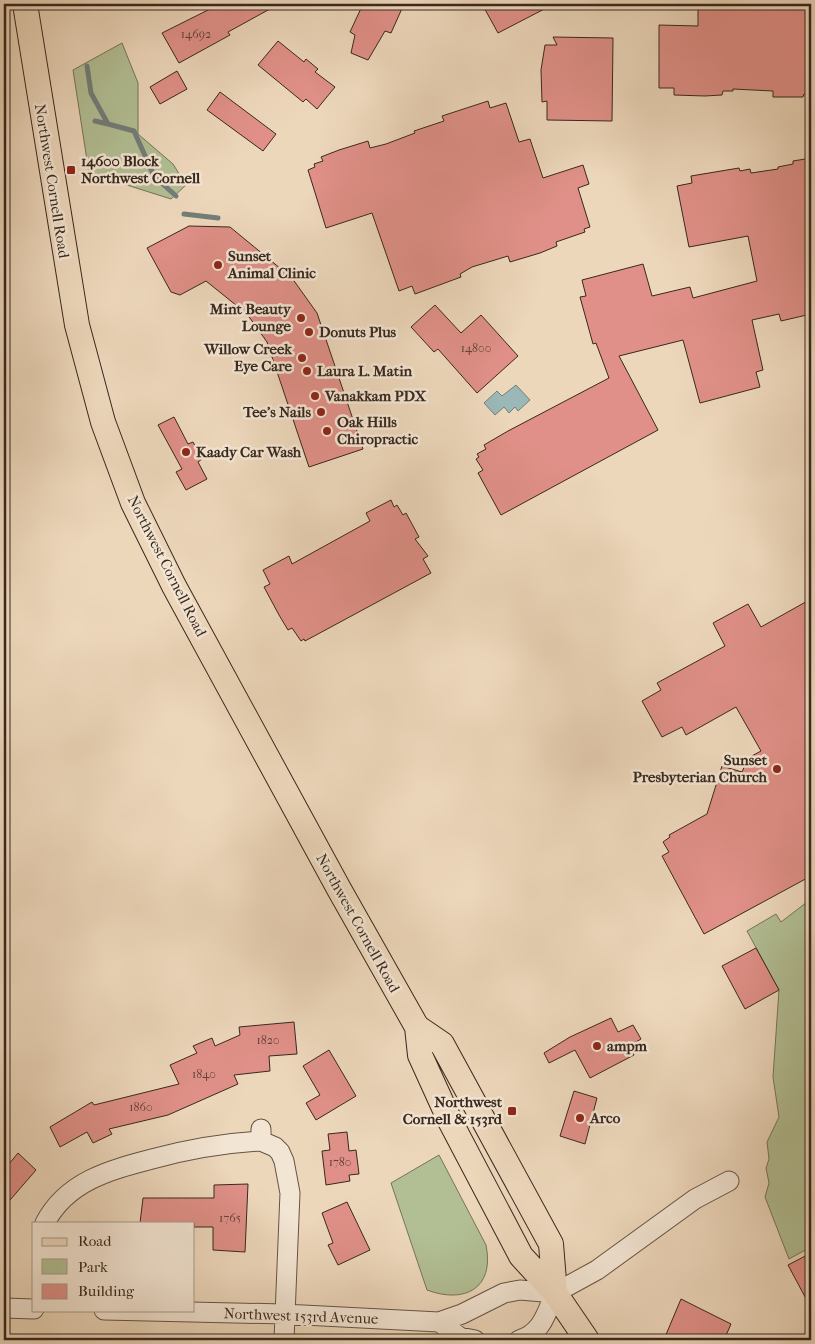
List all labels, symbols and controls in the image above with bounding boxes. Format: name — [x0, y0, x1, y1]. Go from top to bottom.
house number: 14692 — [181, 27, 211, 41]
street label: Northwest Cornell Road — [31, 103, 73, 260]
place label: 14600 Block Northwest Cornell — [81, 152, 201, 187]
marker: 14600 Block Northwest Cornell — [65, 164, 77, 176]
place label: Sunset Animal Clinic — [227, 247, 316, 282]
marker: Sunset Animal Clinic — [212, 259, 224, 271]
place label: Mint Beauty Lounge — [209, 300, 292, 335]
marker: Mint Beauty Lounge — [295, 312, 307, 324]
place label: Donuts Plus — [319, 323, 397, 341]
marker: Donuts Plus — [303, 326, 315, 338]
place label: Willow Creek Eye Care — [203, 340, 293, 375]
house number: 14800 — [461, 341, 491, 355]
marker: Willow Creek Eye Care — [296, 352, 308, 364]
place label: Laura L. Matin — [317, 362, 413, 380]
marker: Laura L. Matin — [301, 365, 313, 377]
place label: Vanakkam PDX — [324, 387, 426, 405]
marker: Vanakkam PDX — [309, 390, 321, 402]
place label: Tee's Nails — [242, 403, 311, 421]
marker: Tee's Nails — [315, 406, 327, 418]
place label: Oak Hills Chiropractic — [337, 413, 419, 448]
marker: Oak Hills Chiropractic — [321, 425, 333, 437]
place label: Kaady Car Wash — [196, 443, 302, 461]
marker: Kaady Car Wash — [180, 446, 192, 458]
street label: Northwest Cornell Road — [124, 492, 211, 640]
place label: Sunset Presbyterian Church — [633, 751, 768, 786]
marker: Sunset Presbyterian Church — [771, 763, 783, 775]
street label: Northwest Cornell Road — [312, 850, 404, 996]
house number: 1820 — [256, 1033, 280, 1047]
place label: ampm — [607, 1037, 647, 1055]
marker: ampm — [591, 1040, 603, 1052]
house number: 1840 — [192, 1067, 216, 1081]
place label: Northwest Cornell & 153rd — [403, 1093, 503, 1128]
house number: 1860 — [129, 1100, 153, 1114]
marker: Northwest Cornell & 153rd — [506, 1105, 518, 1117]
place label: Arco — [589, 1109, 621, 1127]
marker: Arco — [574, 1112, 586, 1124]
house number: 1780 — [329, 1155, 351, 1169]
house number: 1765 — [219, 1211, 241, 1225]
legend — [32, 1222, 195, 1312]
text: Road — [78, 1232, 112, 1250]
text: Park — [78, 1258, 108, 1276]
text: Building — [78, 1282, 135, 1300]
street label: Northwest 153rd Avenue — [223, 1304, 379, 1328]

